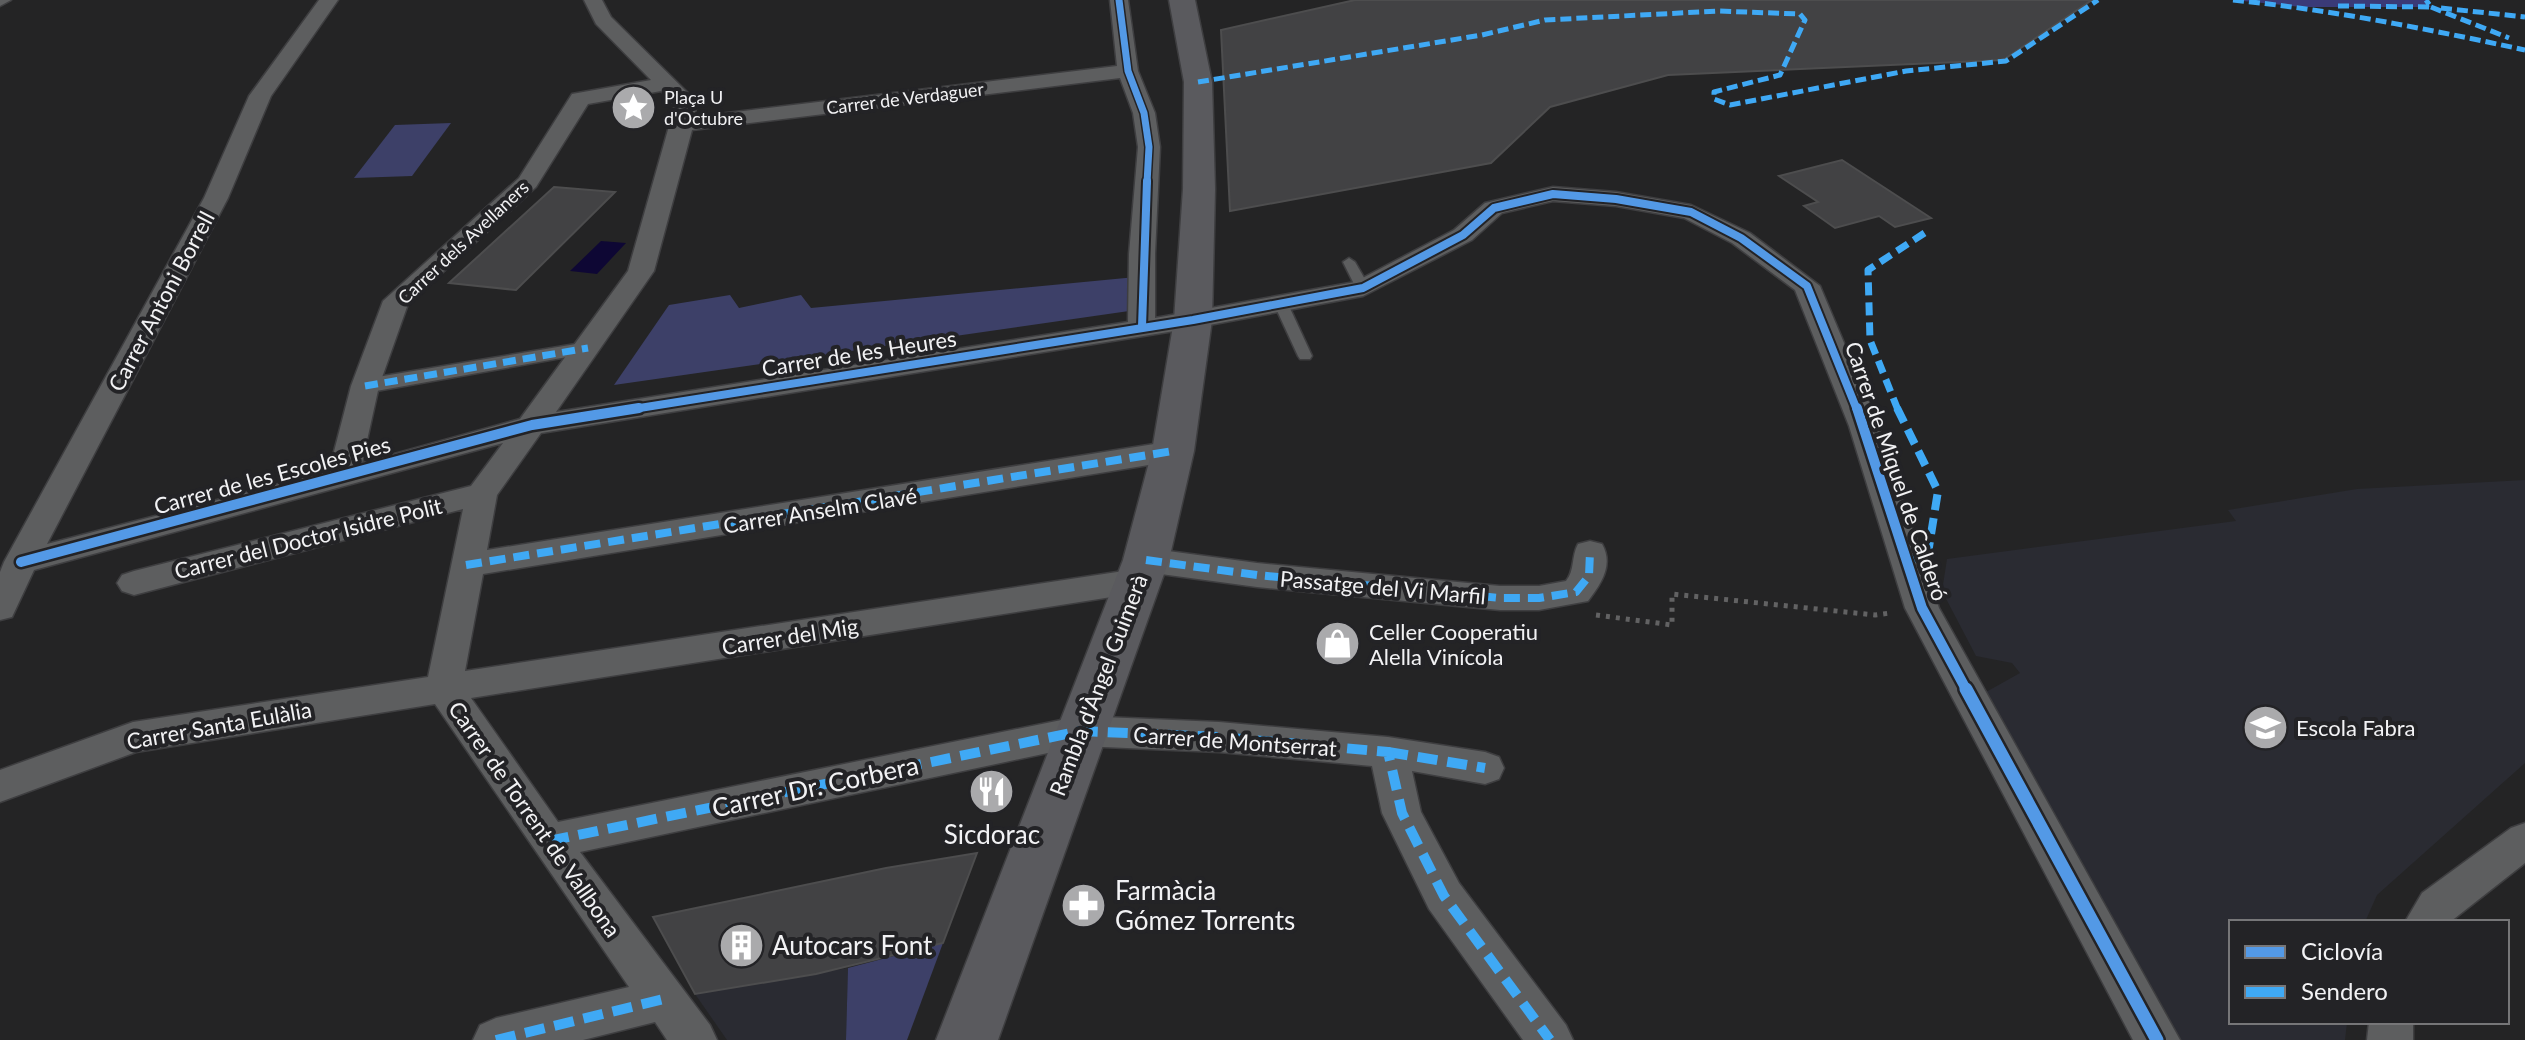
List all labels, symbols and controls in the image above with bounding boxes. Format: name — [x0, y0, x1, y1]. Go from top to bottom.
street label: Carrer de Verdaguer — [825, 77, 985, 119]
place icon: Plaça U d'Octubre — [609, 83, 657, 131]
place label: Plaça U d'Octubre — [664, 86, 743, 129]
street label: Carrer dels Avellaners — [393, 176, 533, 308]
street label: Carrer Antoni Borrell — [102, 206, 220, 396]
street label: Carrer de les Heures — [760, 324, 958, 382]
street label: Carrer de Miquel de Calderó — [1840, 338, 1954, 604]
street label: Carrer de les Escoles Pies — [151, 430, 393, 520]
street label: Carrer Anselm Clavé — [721, 481, 919, 539]
street label: Carrer del Doctor Isidre Polit — [171, 492, 445, 584]
street label: Passatge del Vi Marfil — [1279, 565, 1487, 609]
street label: Rambla d'Àngel Guimerà — [1043, 570, 1153, 800]
street label: Carrer del Mig — [720, 612, 860, 660]
place label: Celler Cooperatiu Alella Vinícola — [1369, 618, 1538, 670]
shop icon: Celler Cooperatiu Alella Vinícola — [1314, 620, 1362, 668]
street label: Carrer Santa Eulàlia — [124, 695, 314, 755]
street label: Carrer de Torrent de Vallbona — [443, 696, 627, 942]
school or university icon: Escola Fabra — [2241, 703, 2289, 751]
place label: Escola Fabra — [2296, 714, 2416, 741]
street label: Carrer de Montserrat — [1132, 720, 1338, 762]
street label: Carrer Dr. Corbera — [709, 748, 921, 824]
restaurant icon: Sicdorac — [968, 767, 1016, 815]
place label: Sicdorac — [944, 818, 1040, 850]
place label: Farmàcia Gómez Torrents — [1115, 874, 1295, 936]
pharmacy icon: Farmàcia Gómez Torrents — [1060, 881, 1108, 929]
legend — [2229, 920, 2509, 1024]
building icon: Autocars Font — [717, 921, 765, 969]
place label: Autocars Font — [772, 929, 933, 961]
text: Ciclovía — [2301, 936, 2383, 965]
text: Sendero — [2301, 976, 2388, 1005]

